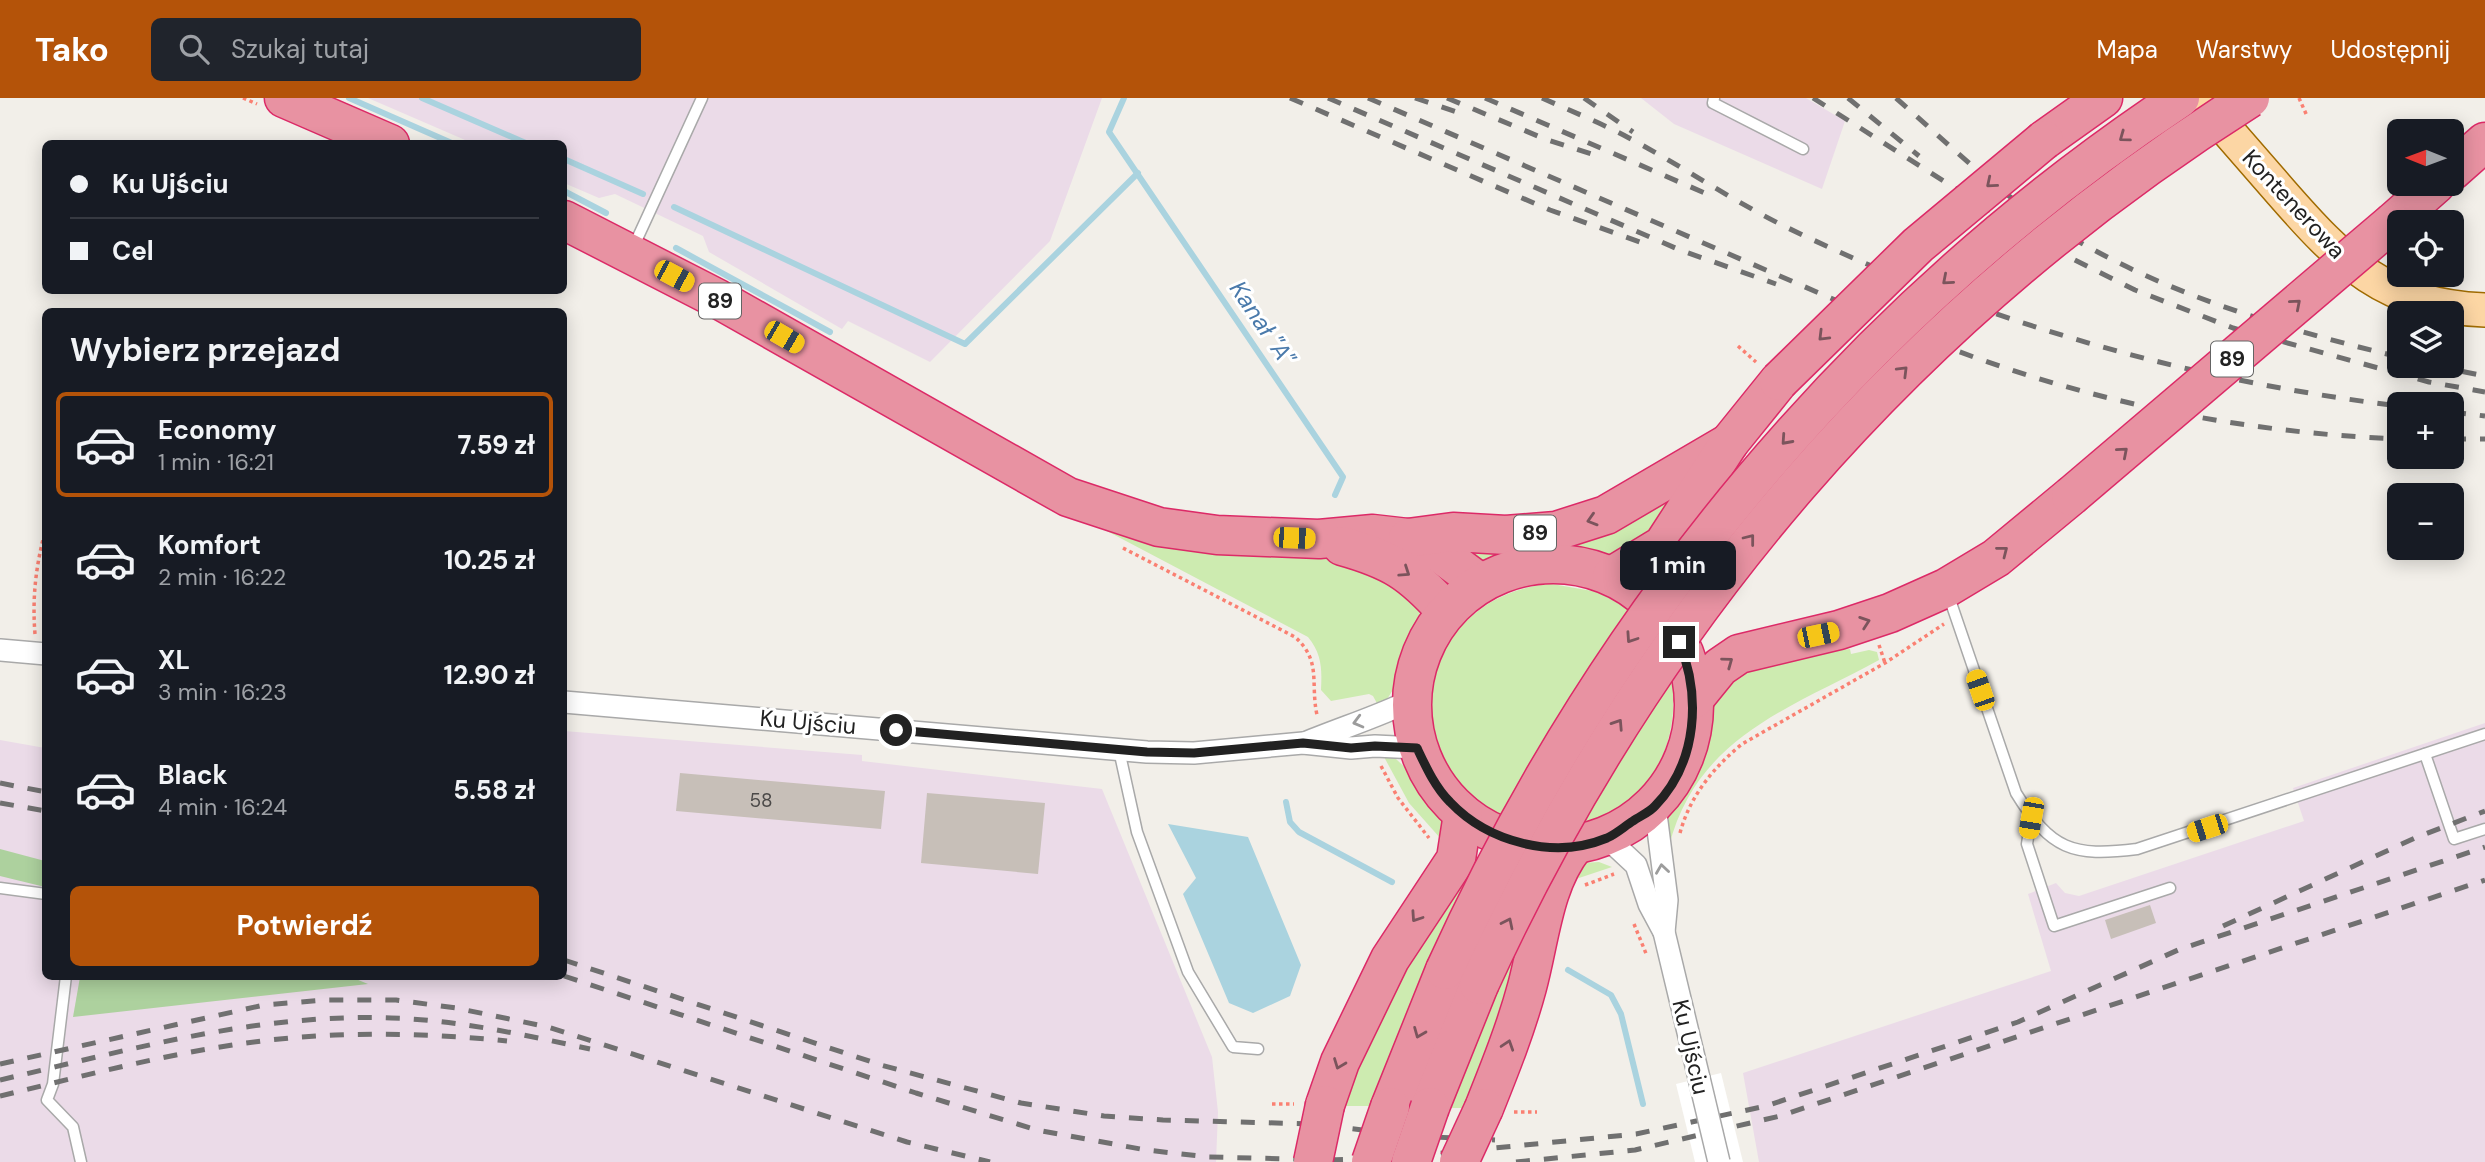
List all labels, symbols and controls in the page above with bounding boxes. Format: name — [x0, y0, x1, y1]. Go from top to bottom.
search box — [151, 18, 641, 81]
text: Tako — [35, 28, 109, 71]
icon: search — [175, 30, 213, 68]
text: Szukaj tutaj — [231, 32, 369, 66]
text: Mapa — [2096, 34, 2158, 65]
text: Warstwy — [2196, 34, 2292, 65]
text: Udostępnij — [2330, 34, 2450, 65]
north arrow — [2387, 119, 2464, 196]
map controls — [2387, 119, 2464, 560]
one-way arrow — [2119, 129, 2132, 141]
street label: Kontenerowa — [2236, 143, 2352, 265]
text: Ku Ujściu — [112, 167, 229, 201]
one-way arrow — [1986, 175, 1999, 187]
button: locate — [2387, 210, 2464, 287]
text: Cel — [112, 234, 154, 268]
car — [651, 257, 698, 295]
one-way arrow — [1942, 272, 1955, 284]
water label: Kanał "A" — [1223, 275, 1303, 372]
road number: 89 — [699, 284, 741, 318]
one-way arrow — [2288, 300, 2301, 312]
button: layers — [2387, 301, 2464, 378]
car — [761, 317, 808, 357]
one-way arrow — [1819, 328, 1832, 341]
text: Wybierz przejazd — [70, 329, 340, 371]
road number: 89 — [2211, 342, 2253, 376]
one-way arrow — [1895, 367, 1907, 379]
button: + — [2387, 392, 2464, 469]
icon: car — [74, 413, 137, 476]
text: Economy — [158, 413, 276, 447]
text: 7.59 zł — [457, 428, 535, 462]
one-way arrow — [1782, 432, 1794, 445]
text: 1 min · 16:21 — [158, 447, 274, 477]
one-way arrow — [2115, 448, 2128, 460]
button: − — [2387, 483, 2464, 560]
one-way arrow — [1586, 511, 1598, 526]
road number: 89 — [1514, 516, 1556, 550]
car — [1273, 527, 1316, 549]
icon: car — [74, 528, 137, 591]
text: Komfort — [158, 528, 261, 562]
one-way arrow — [1742, 535, 1755, 547]
callout: 1 min — [1621, 540, 1737, 589]
text: 10.25 zł — [444, 543, 535, 577]
one-way arrow — [1996, 547, 2008, 560]
text: 1 min — [1650, 550, 1706, 580]
text: 2 min · 16:22 — [158, 562, 286, 592]
one-way arrow — [1397, 564, 1410, 577]
one-way arrow — [1858, 615, 1870, 630]
car — [1796, 620, 1841, 650]
route end — [1663, 626, 1695, 658]
one-way arrow — [1626, 631, 1639, 644]
icon: car — [74, 643, 137, 706]
text: XL — [158, 643, 190, 677]
text: 12.90 zł — [443, 658, 535, 692]
one-way arrow — [1720, 658, 1733, 670]
car — [1964, 667, 1997, 713]
text: 3 min · 16:23 — [158, 677, 287, 707]
street label: Ku Ujściu — [759, 703, 857, 741]
route start — [880, 714, 912, 746]
one-way arrow — [1352, 714, 1364, 728]
one-way arrow — [1610, 719, 1623, 732]
icon: car — [74, 758, 137, 821]
text: Black — [158, 758, 228, 792]
text: 5.58 zł — [453, 773, 535, 807]
house number: 58 — [749, 788, 773, 813]
text: 4 min · 16:24 — [158, 792, 287, 822]
car — [2018, 795, 2045, 841]
car — [2184, 812, 2231, 844]
one-way arrow — [1655, 863, 1670, 875]
button: Potwierdź — [70, 886, 539, 966]
one-way arrow — [1412, 909, 1424, 922]
one-way arrow — [1500, 918, 1514, 930]
street label: Ku Ujściu — [1666, 997, 1716, 1097]
one-way arrow — [1413, 1027, 1427, 1039]
one-way arrow — [1500, 1039, 1515, 1051]
one-way arrow — [1334, 1057, 1348, 1069]

